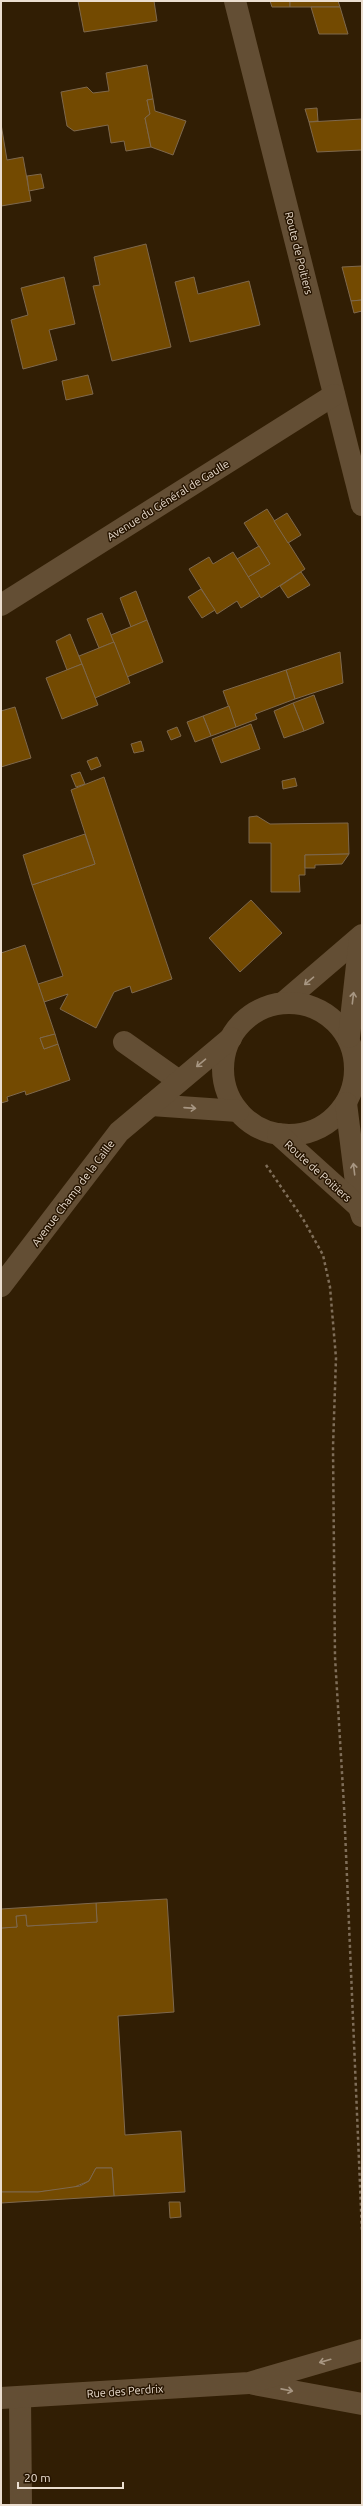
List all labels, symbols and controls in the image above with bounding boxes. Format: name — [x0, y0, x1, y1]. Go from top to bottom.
street label: Route de Poitiers — [283, 210, 315, 296]
street label: Avenue du Général de Gaulle — [105, 457, 231, 543]
one-way arrow — [303, 977, 314, 986]
one-way arrow — [349, 992, 357, 1005]
one-way arrow — [195, 1059, 206, 1068]
one-way arrow — [183, 1104, 196, 1111]
street label: Avenue Champ de la Caille — [29, 1138, 117, 1248]
street label: Route de Poitiers — [282, 1138, 354, 1204]
one-way arrow — [350, 1162, 358, 1175]
one-way arrow — [318, 2358, 331, 2365]
street label: Rue des Perdrix — [86, 2382, 164, 2400]
one-way arrow — [280, 2386, 293, 2394]
scale bar — [18, 2464, 123, 2490]
text: 20 m — [24, 2471, 51, 2484]

